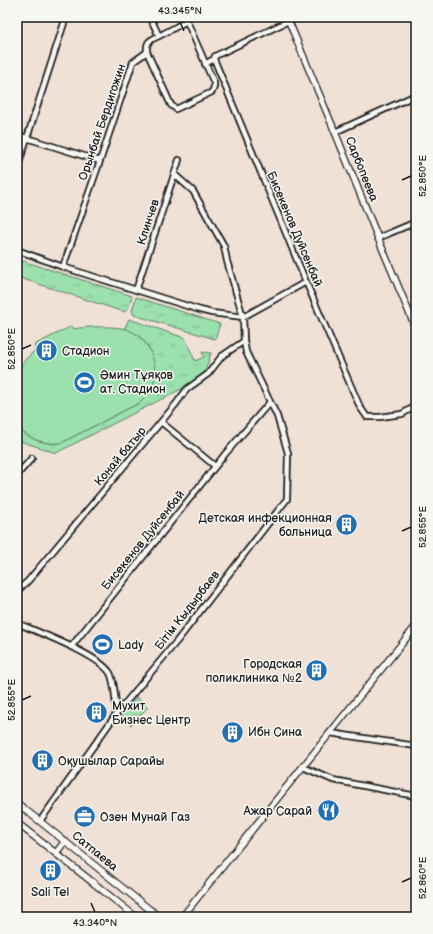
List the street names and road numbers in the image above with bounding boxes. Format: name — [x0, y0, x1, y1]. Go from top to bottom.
street label: Орынбай Бердигожин — [75, 62, 129, 182]
street label: Сарбопеева — [342, 135, 381, 204]
street label: Бисекенов Дуйсенбай — [263, 169, 326, 289]
street label: Клинчев — [134, 197, 163, 247]
street label: Конай батыр — [91, 424, 150, 489]
street label: Бисекенов Дуйсенбай — [99, 487, 188, 593]
street label: Бiтiм Кыдырбаев — [152, 567, 223, 653]
street label: Сатпаева — [69, 828, 121, 874]

